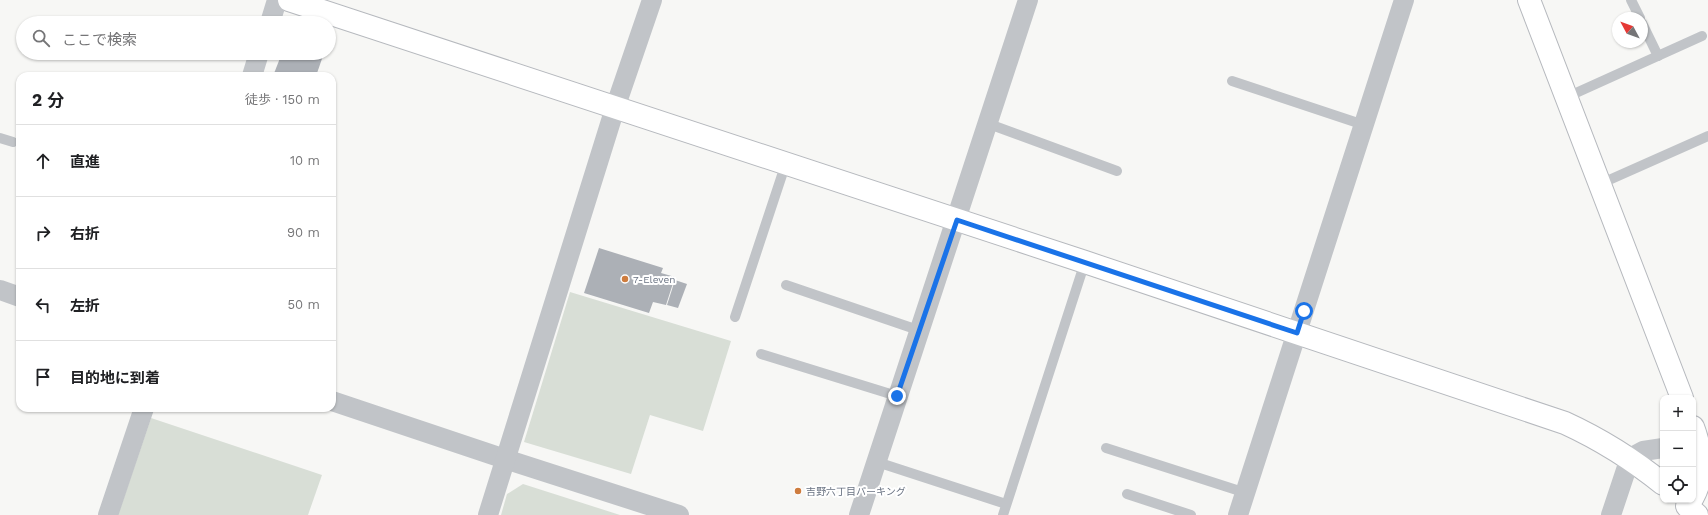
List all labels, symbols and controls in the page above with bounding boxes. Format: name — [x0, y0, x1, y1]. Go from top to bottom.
north arrow — [1612, 12, 1648, 48]
search box — [16, 16, 336, 60]
icon: search — [30, 27, 52, 49]
text: ここで検索 — [62, 31, 137, 49]
text: 2 分 — [32, 90, 64, 110]
text: 徒歩 · 150 m — [245, 92, 320, 107]
icon: ahead — [32, 150, 54, 172]
text: 直進 — [70, 153, 100, 171]
text: 10 m — [290, 153, 320, 168]
icon: right — [32, 222, 54, 244]
text: 右折 — [70, 225, 100, 243]
text: 90 m — [287, 225, 320, 240]
marker: 7-Eleven — [620, 274, 630, 284]
place label: 7-Eleven — [633, 274, 675, 285]
icon: left — [32, 294, 54, 316]
text: 左折 — [70, 297, 100, 315]
text: 50 m — [288, 297, 320, 312]
route start — [1295, 302, 1313, 320]
icon: arrive — [32, 366, 54, 388]
text: 目的地に到着 — [70, 369, 160, 387]
route end — [888, 387, 906, 405]
map controls — [1660, 395, 1696, 503]
button: + — [1660, 395, 1696, 431]
button: − — [1660, 431, 1696, 467]
button: locate — [1660, 467, 1696, 503]
marker: 吉野六丁目パーキング — [793, 486, 803, 496]
place label: 吉野六丁目パーキング — [806, 486, 906, 497]

